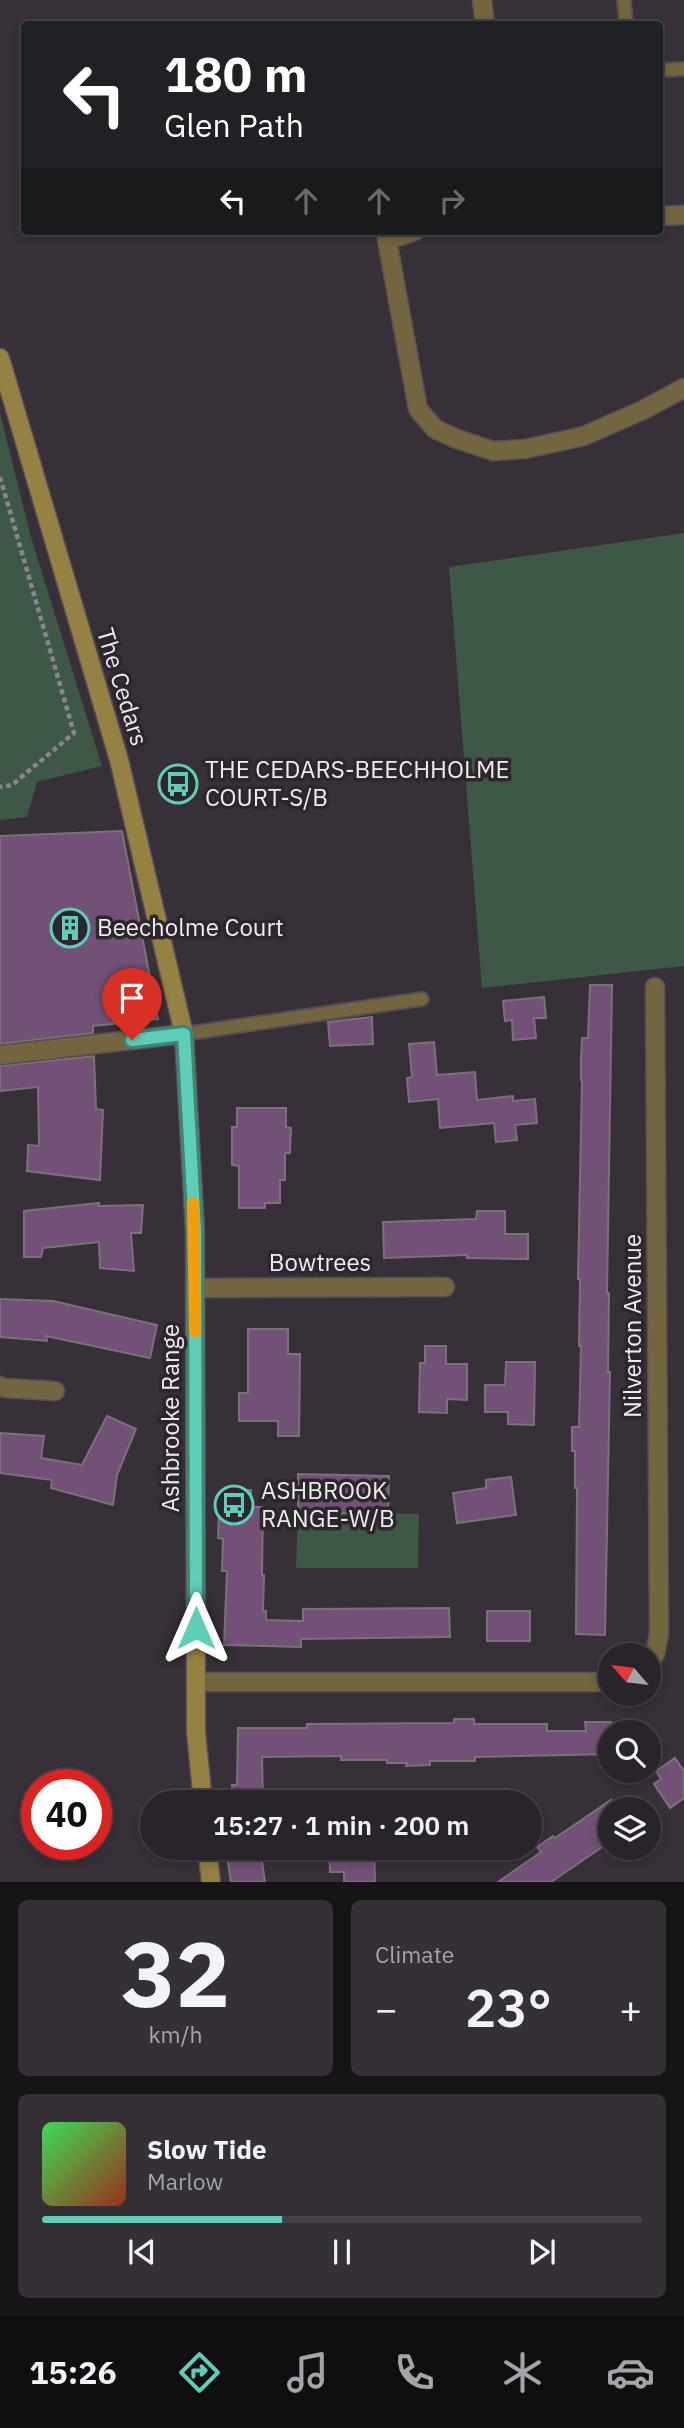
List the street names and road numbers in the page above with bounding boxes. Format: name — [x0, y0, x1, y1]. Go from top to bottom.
street label: The Cedars — [90, 624, 156, 749]
street label: Nilverton Avenue — [616, 1234, 648, 1418]
street label: Bowtrees — [269, 1246, 371, 1278]
street label: Ashbrooke Range — [154, 1324, 186, 1512]

